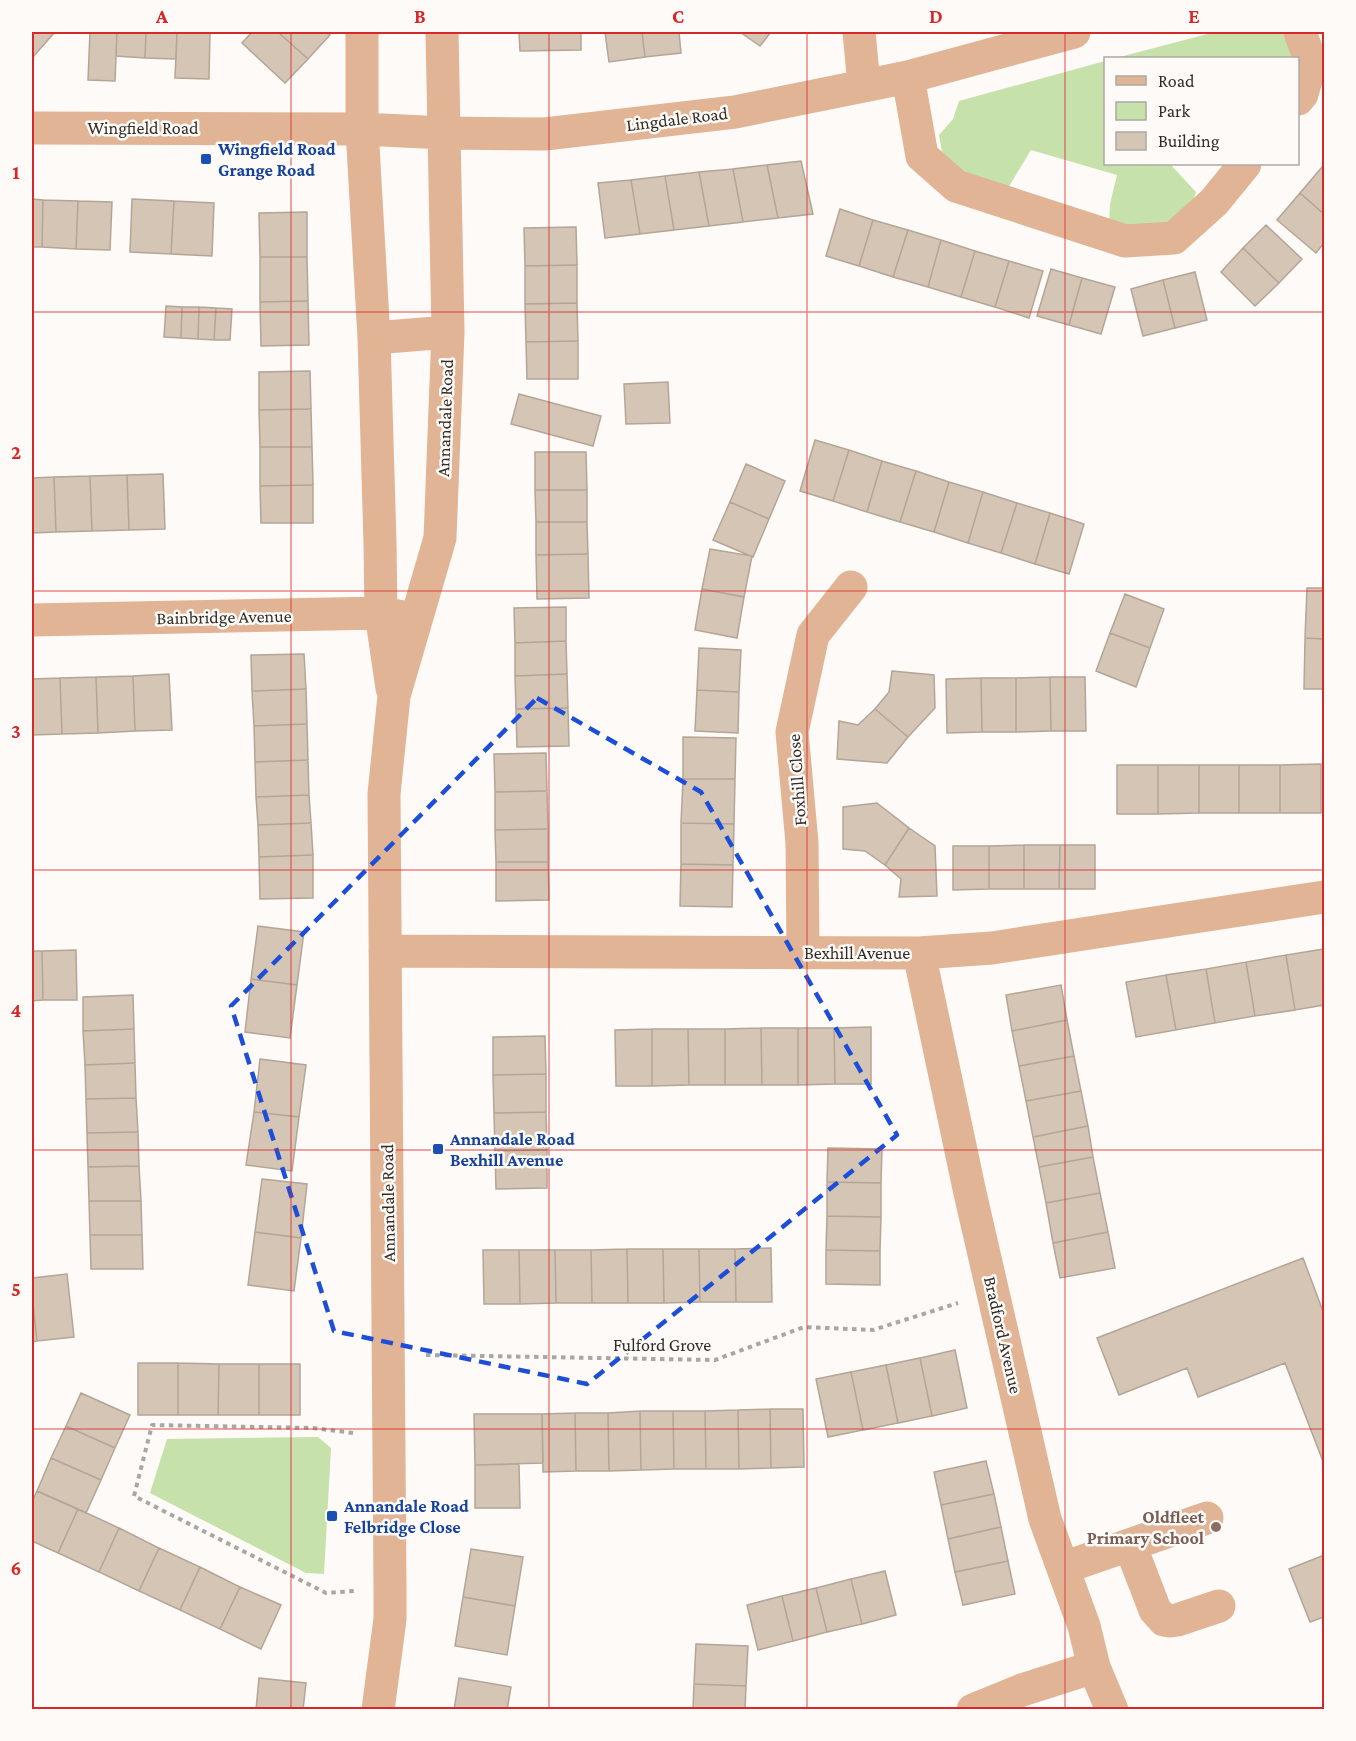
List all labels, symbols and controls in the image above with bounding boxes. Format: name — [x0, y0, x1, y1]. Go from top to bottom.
text: A — [155, 5, 169, 27]
text: B — [414, 5, 426, 27]
text: C — [672, 5, 684, 27]
text: D — [929, 5, 943, 27]
text: E — [1188, 5, 1200, 27]
legend — [1104, 57, 1299, 165]
text: Road — [1158, 71, 1195, 91]
text: Park — [1158, 101, 1190, 121]
street label: Lingdale Road — [625, 103, 729, 135]
street label: Wingfield Road — [88, 118, 199, 138]
text: Building — [1158, 131, 1220, 151]
place label: Wingfield Road Grange Road — [217, 139, 336, 180]
marker: Wingfield Road Grange Road — [199, 152, 213, 166]
text: 1 — [12, 161, 20, 183]
street label: Annandale Road — [433, 358, 457, 477]
text: 2 — [11, 441, 21, 463]
street label: Bainbridge Avenue — [156, 606, 292, 628]
text: 3 — [11, 720, 21, 742]
street label: Foxhill Close — [784, 733, 810, 827]
street label: Bexhill Avenue — [804, 943, 910, 963]
text: 4 — [11, 999, 22, 1021]
place label: Annandale Road Bexhill Avenue — [449, 1129, 575, 1170]
marker: Annandale Road Bexhill Avenue — [431, 1142, 445, 1156]
street label: Annandale Road — [377, 1143, 399, 1262]
street label: Bradford Avenue — [980, 1274, 1026, 1396]
text: 5 — [11, 1278, 21, 1300]
street label: Fulford Grove — [613, 1335, 711, 1355]
place label: Annandale Road Felbridge Close — [343, 1496, 469, 1537]
place label: Oldfleet Primary School — [1087, 1507, 1205, 1548]
marker: Annandale Road Felbridge Close — [325, 1509, 339, 1523]
marker: Oldfleet Primary School — [1209, 1520, 1223, 1534]
text: 6 — [11, 1557, 21, 1579]

